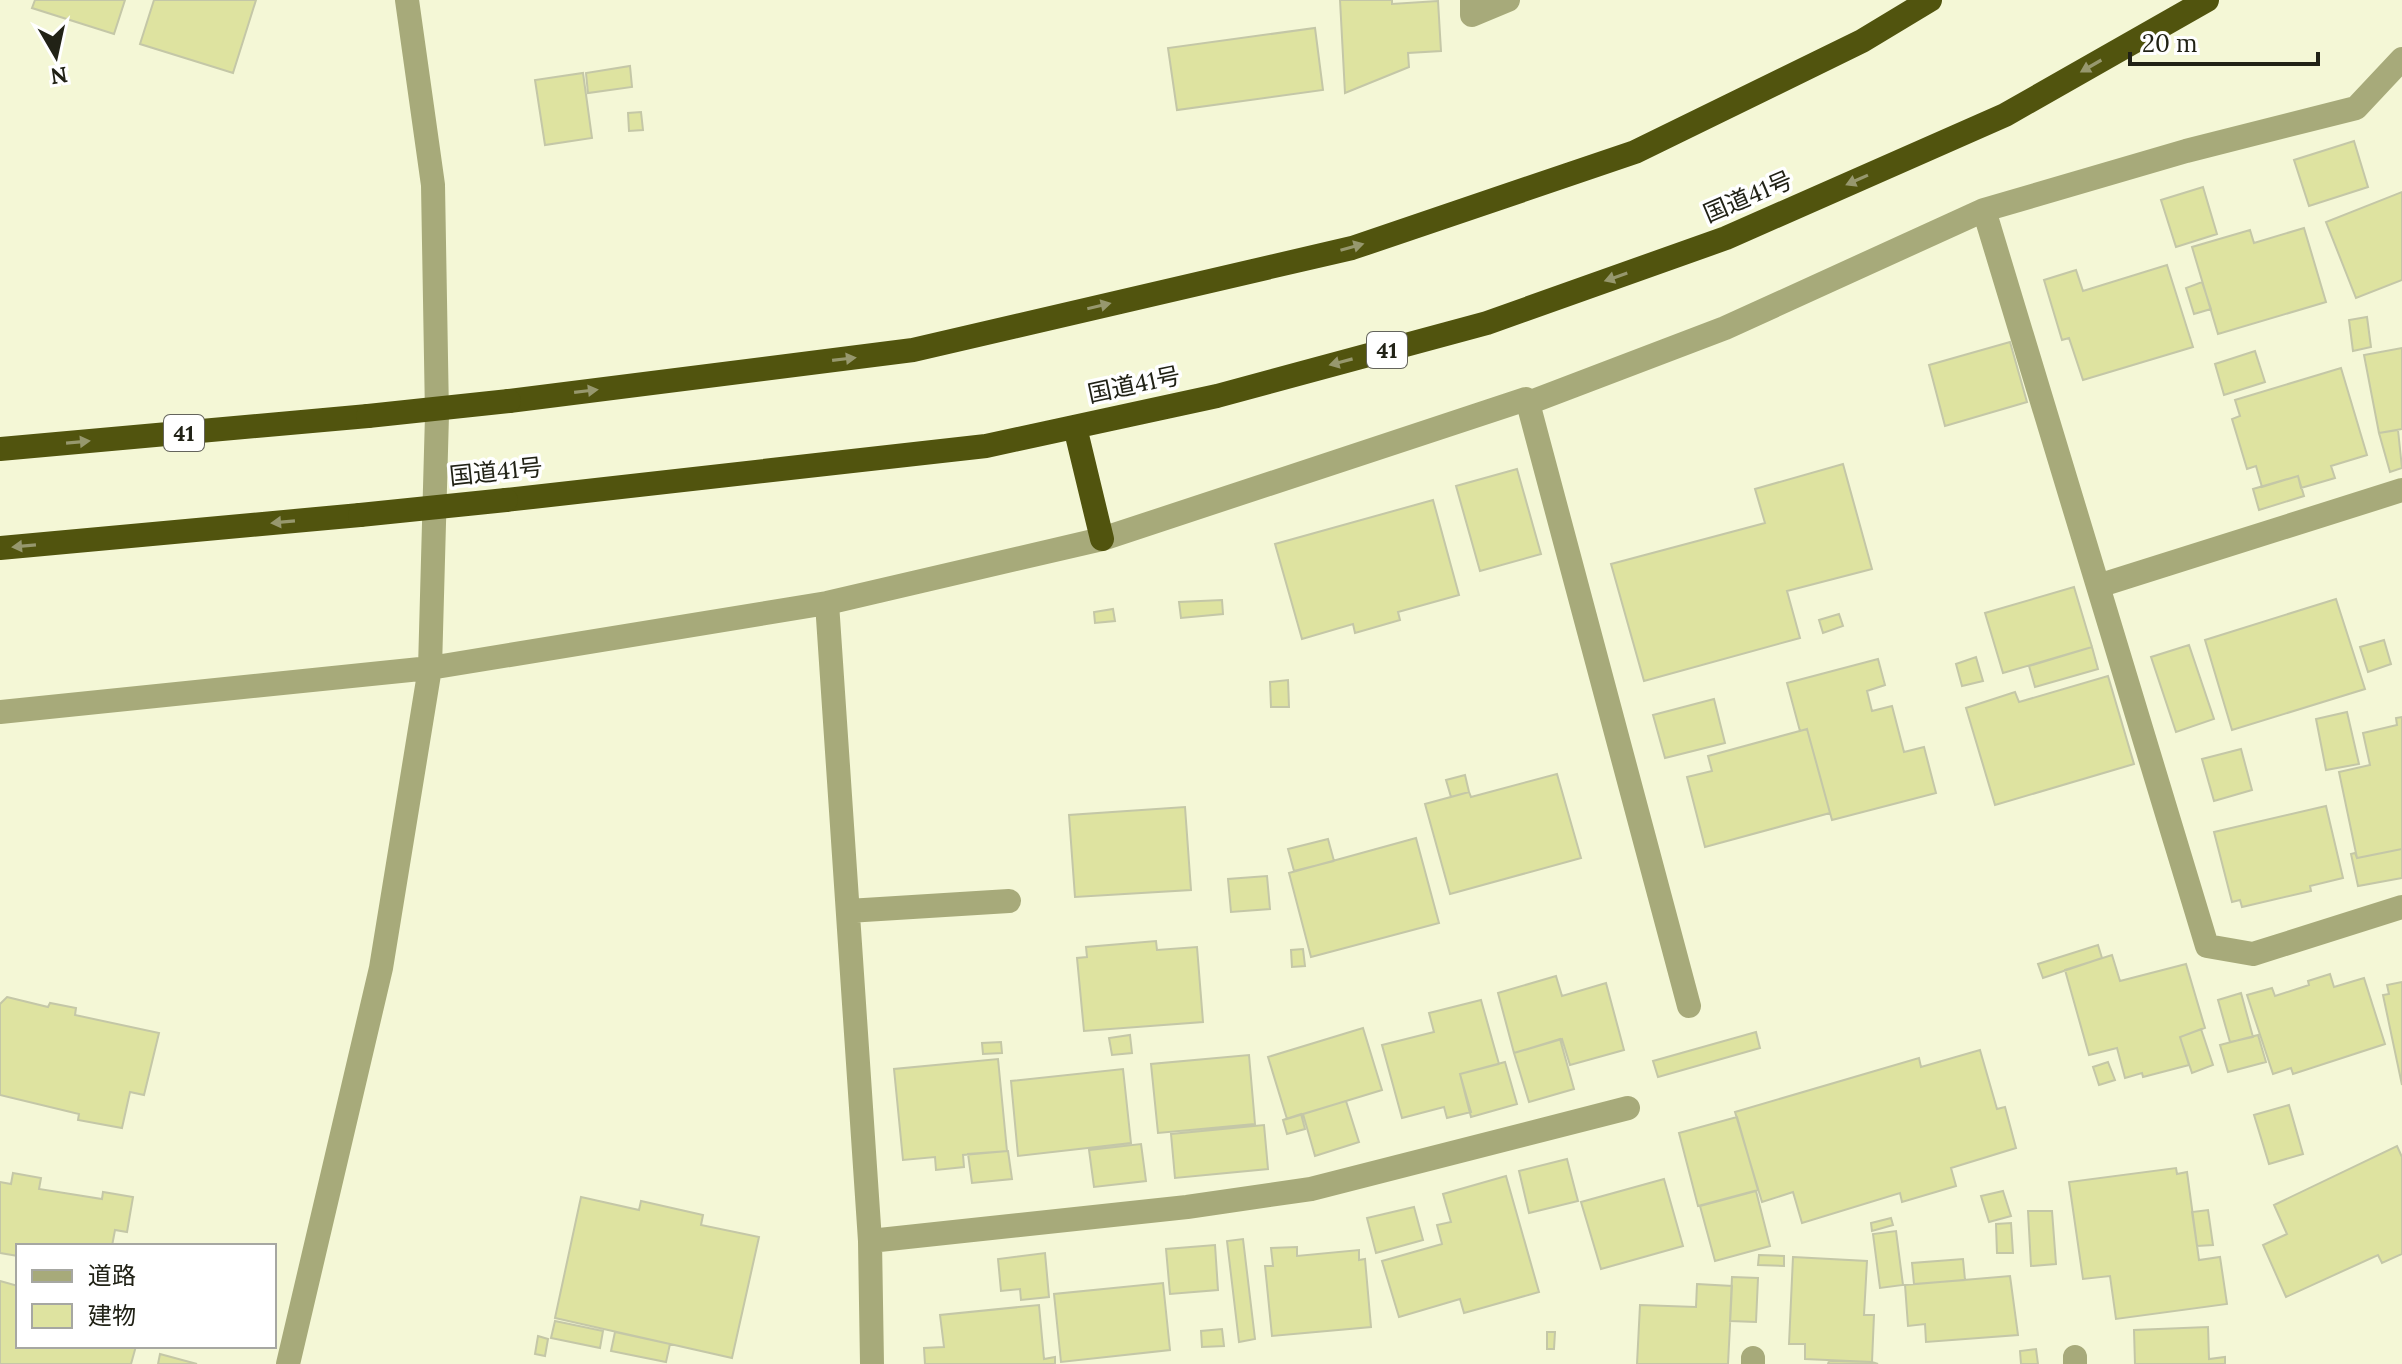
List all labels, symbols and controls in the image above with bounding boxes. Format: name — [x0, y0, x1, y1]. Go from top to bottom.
north arrow — [16, 16, 96, 96]
scale bar — [2130, 16, 2318, 66]
text: 20 m — [2142, 28, 2198, 59]
one-way arrow — [2079, 60, 2102, 73]
text: N — [49, 61, 70, 91]
street label: 国道41号 — [1699, 164, 1797, 229]
one-way arrow — [1845, 174, 1869, 187]
one-way arrow — [1340, 240, 1364, 253]
one-way arrow — [1604, 272, 1628, 284]
one-way arrow — [1086, 299, 1111, 312]
road number: 41 — [1367, 332, 1407, 368]
one-way arrow — [832, 352, 857, 365]
one-way arrow — [1329, 357, 1354, 369]
street label: 国道41号 — [1085, 360, 1183, 409]
one-way arrow — [574, 384, 599, 397]
road number: 41 — [164, 415, 204, 451]
one-way arrow — [66, 435, 91, 448]
street label: 国道41号 — [448, 451, 544, 492]
one-way arrow — [270, 516, 295, 529]
one-way arrow — [11, 540, 36, 553]
legend — [16, 1244, 276, 1348]
text: 道路 — [88, 1260, 136, 1291]
text: 建物 — [88, 1300, 136, 1331]

